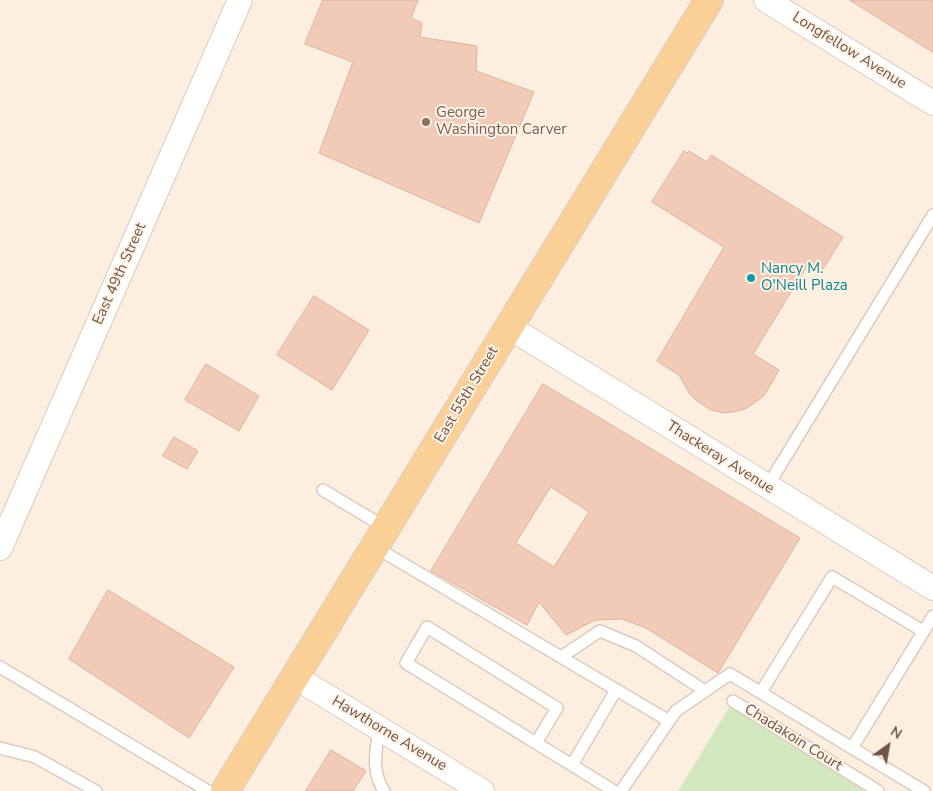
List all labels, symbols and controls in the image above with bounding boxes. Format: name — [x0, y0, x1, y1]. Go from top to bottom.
street label: Longfellow Avenue — [789, 9, 909, 93]
place label: George Washington Carver — [436, 104, 567, 139]
marker: George Washington Carver — [420, 116, 432, 128]
street label: East 49th Street — [90, 220, 150, 328]
place label: Nancy M. O'Neill Plaza — [761, 260, 848, 295]
marker: Nancy M. O'Neill Plaza — [745, 272, 757, 284]
street label: East 55th Street — [431, 343, 503, 447]
street label: Thackeray Avenue — [663, 418, 777, 498]
street label: Hawthorne Avenue — [328, 693, 450, 775]
street label: Chadakoin Court — [741, 701, 845, 775]
north arrow — [863, 721, 913, 771]
text: N — [887, 722, 906, 744]

